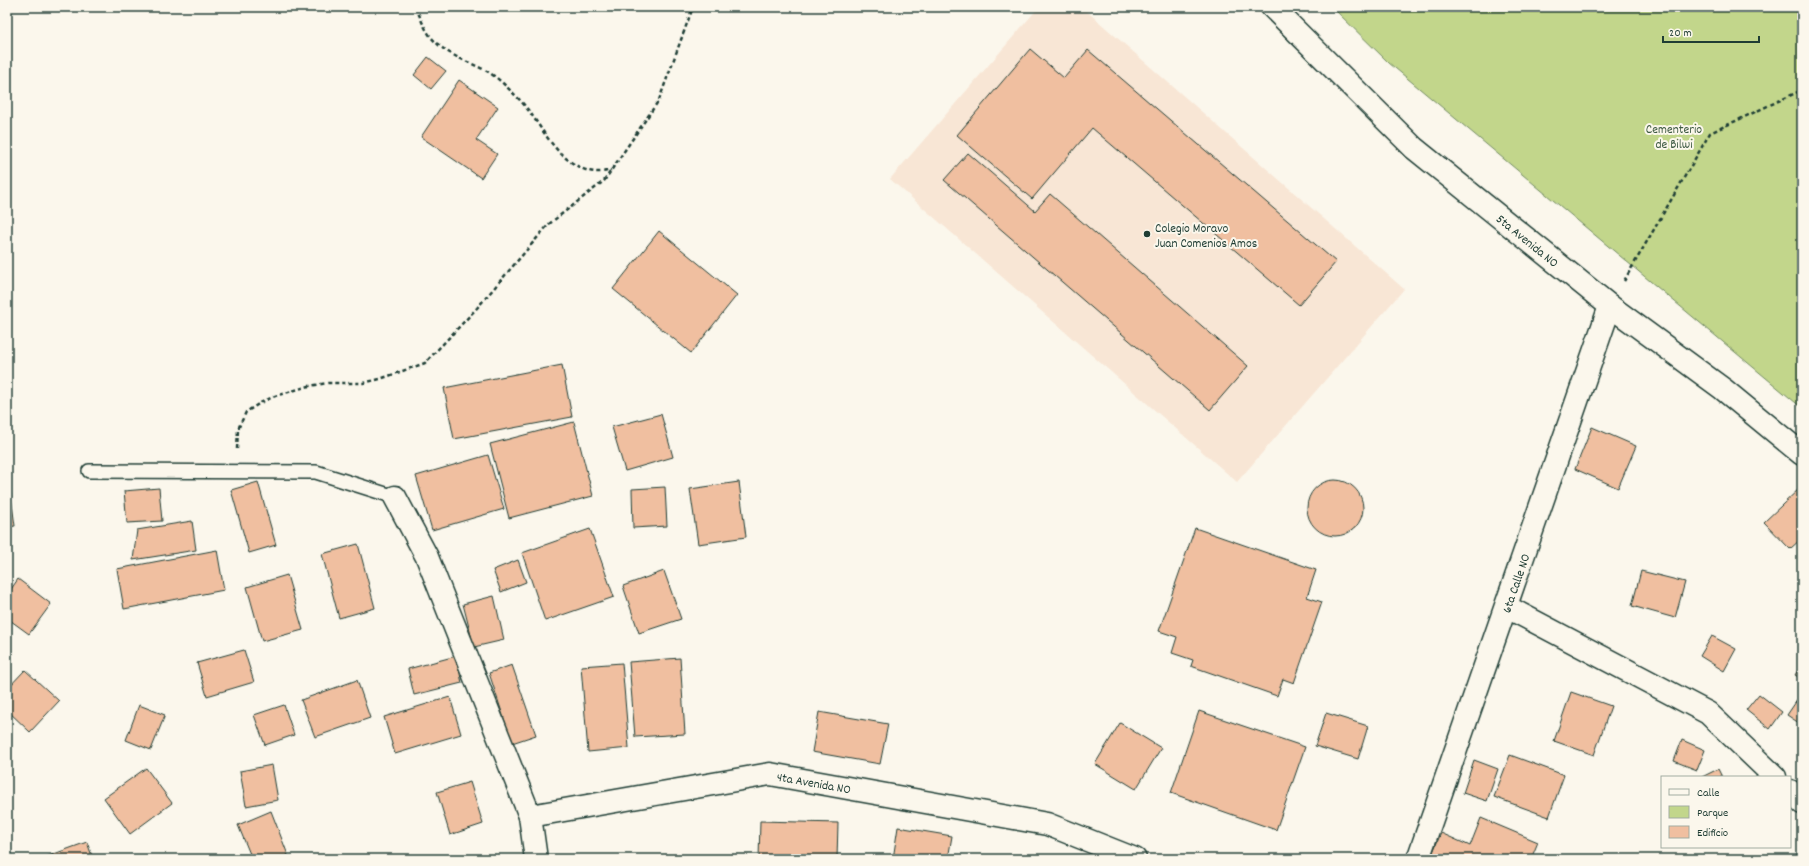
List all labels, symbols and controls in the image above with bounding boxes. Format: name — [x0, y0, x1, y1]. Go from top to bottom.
scale bar — [1663, 18, 1759, 44]
text: 20 m — [1669, 25, 1692, 42]
park label: Cementerio de Bilwi — [1646, 121, 1702, 155]
street label: 5ta Avenida NO — [1491, 211, 1562, 273]
place label: Colegio Moravo Juan Comenios Amos — [1155, 220, 1257, 254]
marker: Colegio Moravo Juan Comenios Amos — [1142, 229, 1152, 239]
street label: 6ta Calle NO — [1498, 552, 1536, 616]
street label: 4ta Avenida NO — [775, 769, 852, 800]
legend — [1661, 776, 1791, 848]
text: Calle — [1697, 785, 1720, 802]
text: Parque — [1697, 805, 1728, 822]
text: Edificio — [1697, 825, 1728, 842]

